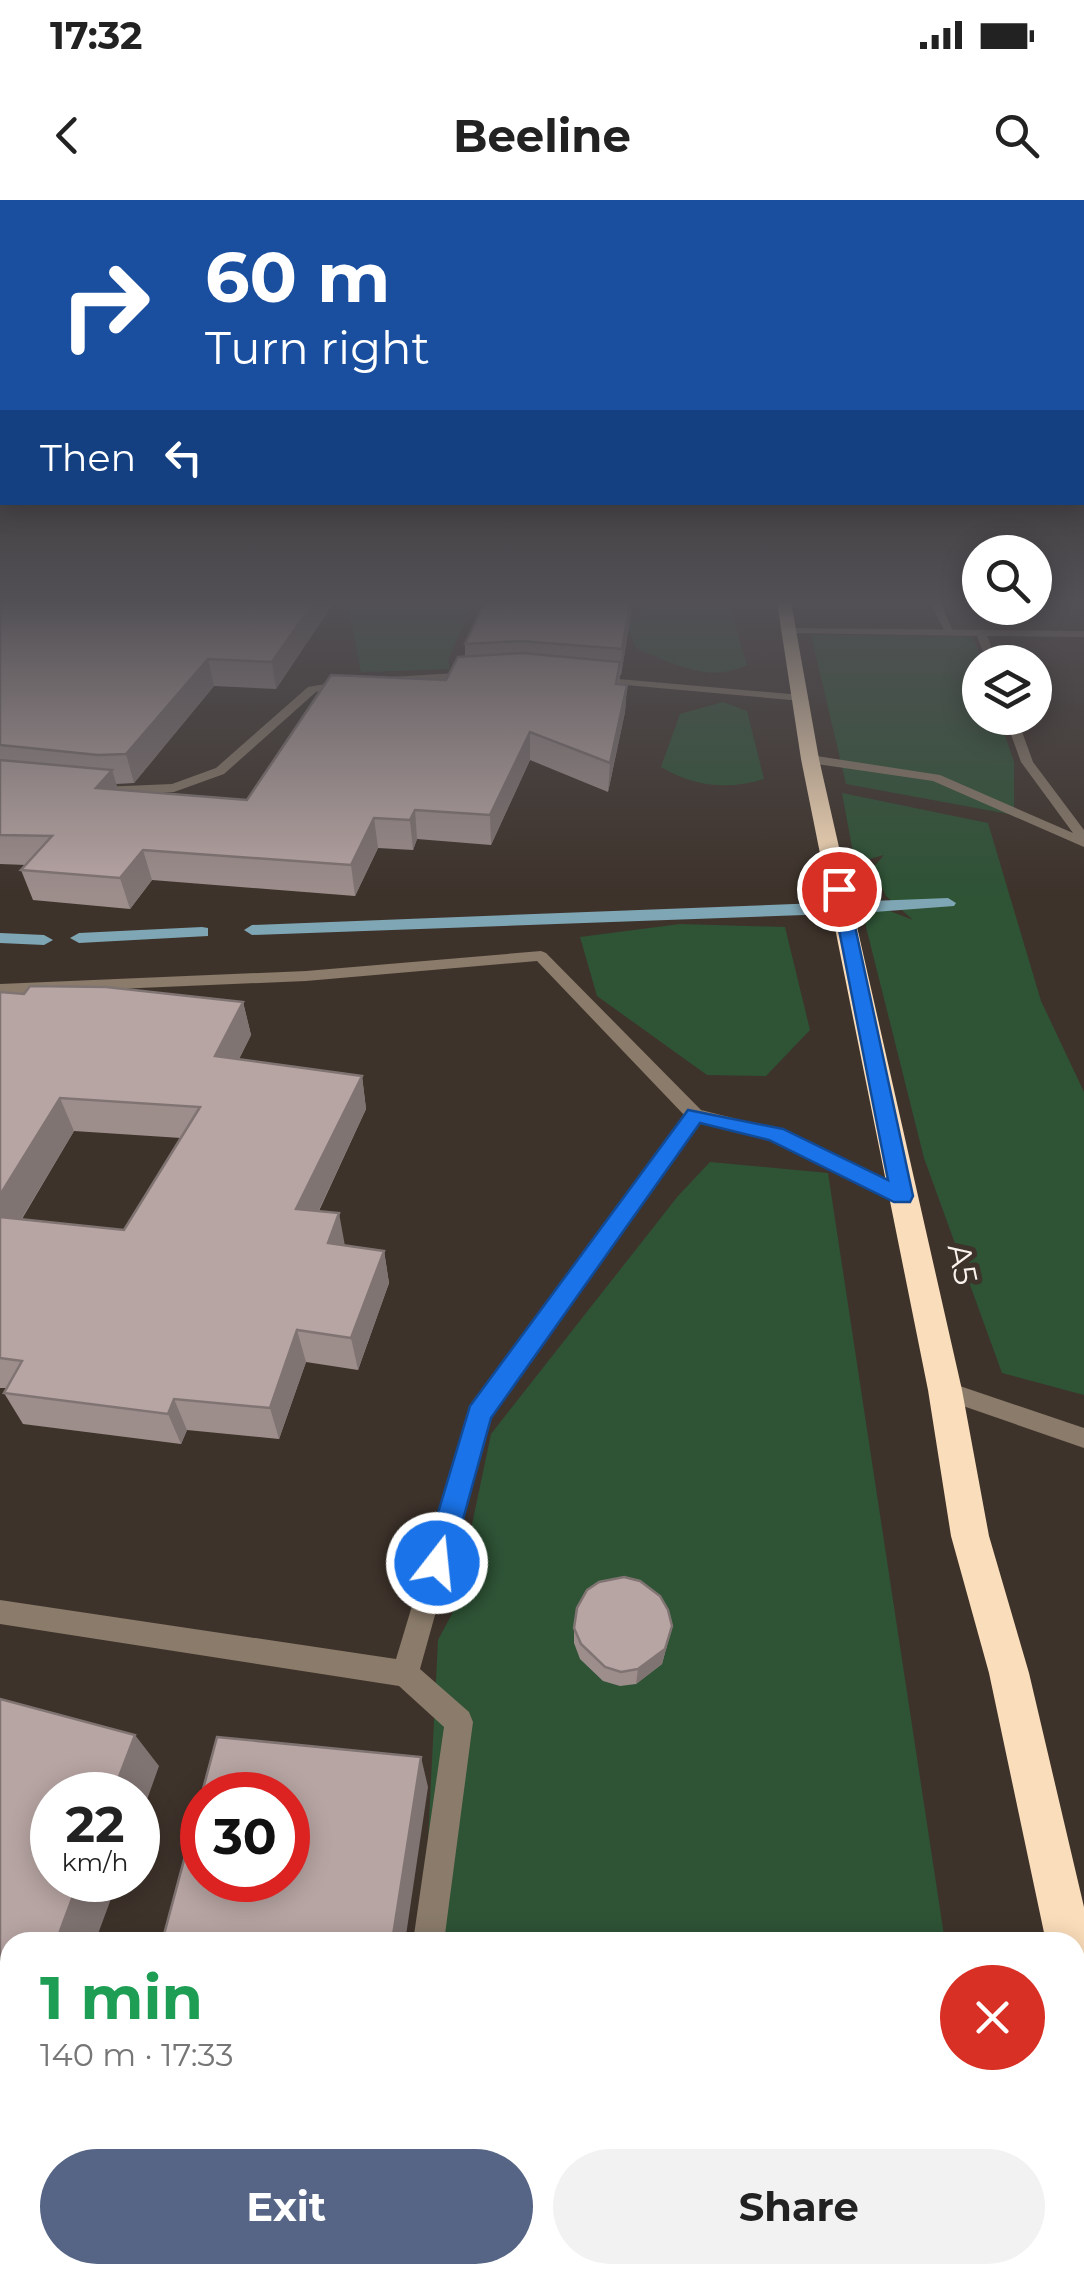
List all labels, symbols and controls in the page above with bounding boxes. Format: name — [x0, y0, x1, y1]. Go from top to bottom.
text: 17:32 — [50, 12, 142, 59]
icon: back — [40, 108, 95, 163]
text: Beeline — [453, 108, 631, 163]
icon: search — [989, 108, 1044, 163]
text: 60 m — [205, 234, 390, 320]
icon: right — [40, 240, 170, 370]
text: Turn right — [205, 320, 430, 375]
icon: left — [156, 430, 211, 485]
text: Then — [40, 434, 136, 481]
map controls — [962, 535, 1052, 735]
button: search — [962, 535, 1052, 625]
button: layers — [962, 645, 1052, 735]
pin — [797, 847, 882, 932]
icon: arrive — [812, 862, 867, 917]
street label: A5 — [940, 1240, 986, 1288]
position arrow — [385, 1511, 489, 1615]
speed limit sign: 30 — [180, 1772, 310, 1902]
text: 22 — [66, 1794, 125, 1855]
text: km/h — [62, 1847, 128, 1877]
text: 1 min — [40, 1961, 203, 2034]
button: close — [940, 1965, 1045, 2070]
text: 140 m · 17:33 — [40, 2035, 234, 2074]
button: Exit — [40, 2149, 533, 2264]
button: Share — [553, 2149, 1045, 2264]

